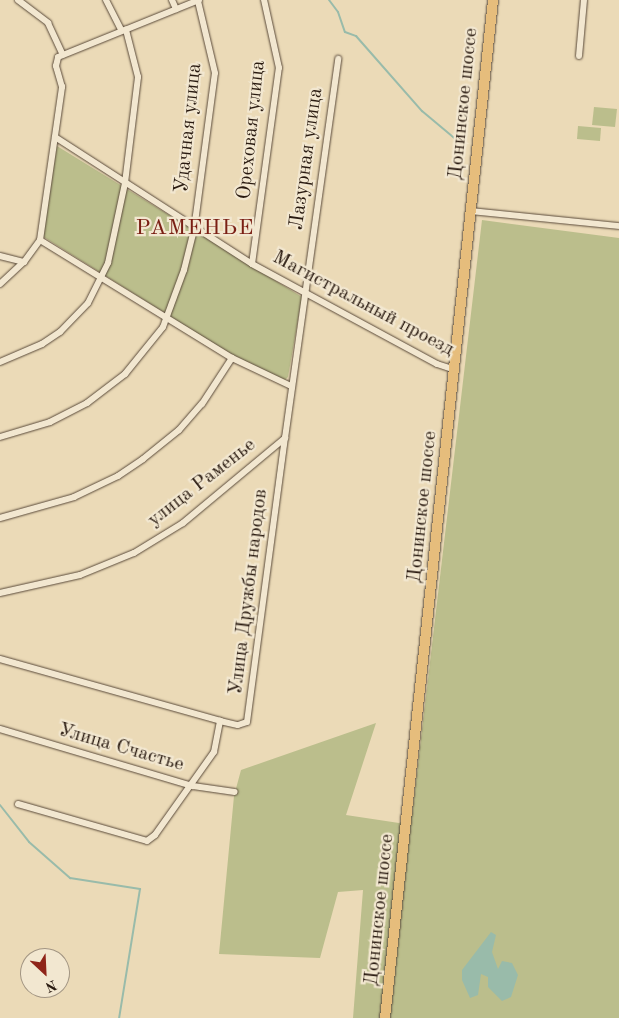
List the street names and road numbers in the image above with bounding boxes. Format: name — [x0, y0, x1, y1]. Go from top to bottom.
street label: Донинское шоссе — [444, 27, 484, 181]
street label: Ореховая улица — [233, 59, 271, 201]
street label: Удачная улица — [170, 62, 208, 194]
street label: Лазурная улица — [285, 86, 329, 232]
street label: Магистральный проезд — [268, 246, 458, 362]
street label: Донинское шоссе — [403, 430, 443, 584]
street label: улица Раменье — [143, 433, 261, 533]
street label: Улица Дружбы народов — [224, 488, 274, 696]
street label: Улица Счастье — [55, 719, 187, 777]
street label: Донинское шоссе — [360, 833, 400, 987]

